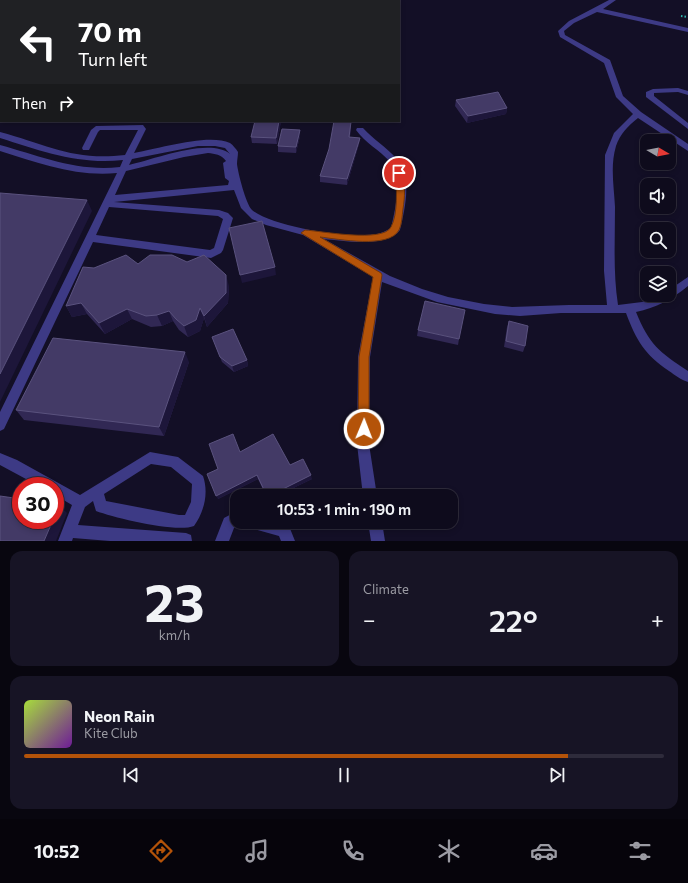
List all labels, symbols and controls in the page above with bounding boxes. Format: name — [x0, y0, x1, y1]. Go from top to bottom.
text: 70 m — [78, 14, 142, 48]
icon: left — [12, 16, 64, 68]
text: Turn left — [78, 48, 147, 70]
icon: right — [55, 92, 77, 114]
text: Then — [12, 94, 47, 112]
north arrow — [640, 134, 676, 170]
map controls — [640, 134, 676, 302]
pin — [382, 156, 416, 190]
icon: arrive — [388, 162, 410, 184]
button: sound — [640, 178, 676, 214]
button: search — [640, 222, 676, 258]
button: layers — [640, 266, 676, 302]
position arrow — [343, 408, 385, 450]
speed limit sign: 30 — [12, 477, 64, 529]
text: 10:53 · 1 min · 190 m — [277, 500, 411, 518]
text: 23 — [145, 569, 204, 633]
text: Climate — [363, 581, 409, 597]
text: 22° — [489, 601, 538, 638]
text: − — [363, 606, 376, 633]
text: + — [651, 606, 664, 633]
text: km/h — [159, 627, 190, 643]
text: Neon Rain — [84, 707, 155, 725]
text: Kite Club — [84, 725, 138, 741]
icon: previous — [120, 764, 142, 786]
icon: pause — [333, 764, 355, 786]
icon: next — [546, 764, 568, 786]
icon: directions — [147, 837, 175, 865]
icon: music — [243, 837, 271, 865]
icon: phone — [339, 837, 367, 865]
icon: climate — [435, 837, 463, 865]
icon: car — [530, 837, 558, 865]
icon: filters — [626, 837, 654, 865]
text: 10:52 — [34, 840, 79, 862]

